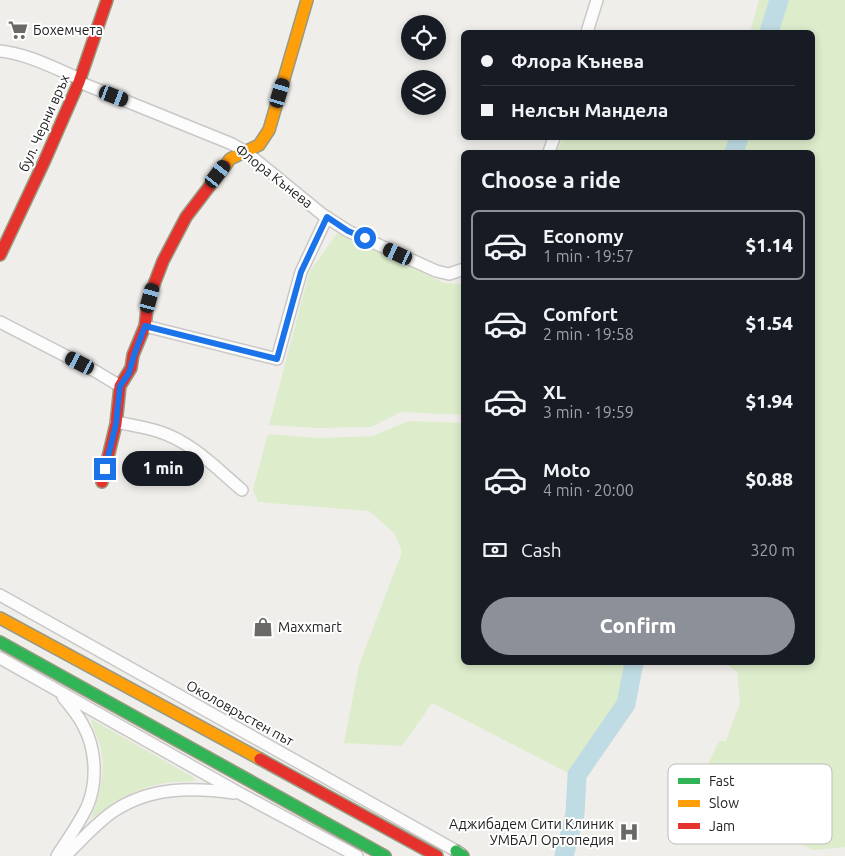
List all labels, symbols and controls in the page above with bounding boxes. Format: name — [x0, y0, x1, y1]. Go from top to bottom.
map controls — [401, 15, 446, 115]
button: locate — [401, 15, 446, 60]
supermarket icon: Бохемчета — [7, 19, 29, 41]
place label: Бохемчета — [33, 22, 103, 38]
text: Флора Кънева — [511, 50, 644, 72]
button: layers — [401, 70, 446, 115]
street label: бул. Черни връх — [15, 72, 73, 174]
car — [268, 76, 291, 110]
car — [97, 84, 130, 108]
text: Нелсън Мандела — [511, 99, 668, 121]
street label: Флора Кънева — [232, 141, 316, 211]
car — [202, 158, 233, 190]
text: Choose a ride — [481, 167, 621, 192]
icon: car — [483, 223, 528, 268]
text: Economy — [543, 225, 624, 247]
route start — [354, 227, 376, 249]
text: $1.14 — [745, 234, 793, 256]
car — [381, 241, 414, 267]
text: 1 min · 19:57 — [543, 247, 634, 265]
car — [138, 282, 161, 314]
icon: car — [483, 301, 528, 346]
text: Comfort — [543, 303, 618, 325]
text: $1.54 — [745, 312, 793, 334]
text: 2 min · 19:58 — [543, 325, 634, 343]
car — [63, 350, 96, 376]
icon: car — [483, 379, 528, 424]
text: XL — [543, 381, 566, 403]
text: $1.94 — [745, 390, 793, 412]
text: 3 min · 19:59 — [543, 403, 634, 421]
callout: 1 min — [122, 452, 205, 486]
icon: car — [483, 457, 528, 502]
route end — [94, 458, 116, 480]
text: 1 min — [143, 459, 183, 477]
text: Moto — [543, 459, 591, 481]
text: $0.88 — [745, 468, 793, 490]
text: 4 min · 20:00 — [543, 481, 634, 499]
icon: cash — [481, 536, 509, 564]
text: Cash — [521, 539, 562, 561]
text: 320 m — [750, 541, 795, 559]
button: Confirm — [481, 597, 795, 655]
shop icon: Maxxmart — [252, 616, 274, 638]
place label: Maxxmart — [278, 619, 342, 635]
street label: Околовръстен път — [183, 677, 297, 749]
legend — [668, 764, 832, 844]
text: Fast — [709, 773, 735, 789]
text: Slow — [709, 795, 739, 811]
place label: Аджибадем Сити Клиник УМБАЛ Ортопедия — [449, 816, 614, 848]
text: Jam — [709, 818, 735, 834]
hospital icon: Аджибадем Сити Клиник УМБАЛ Ортопедия — [618, 821, 640, 843]

